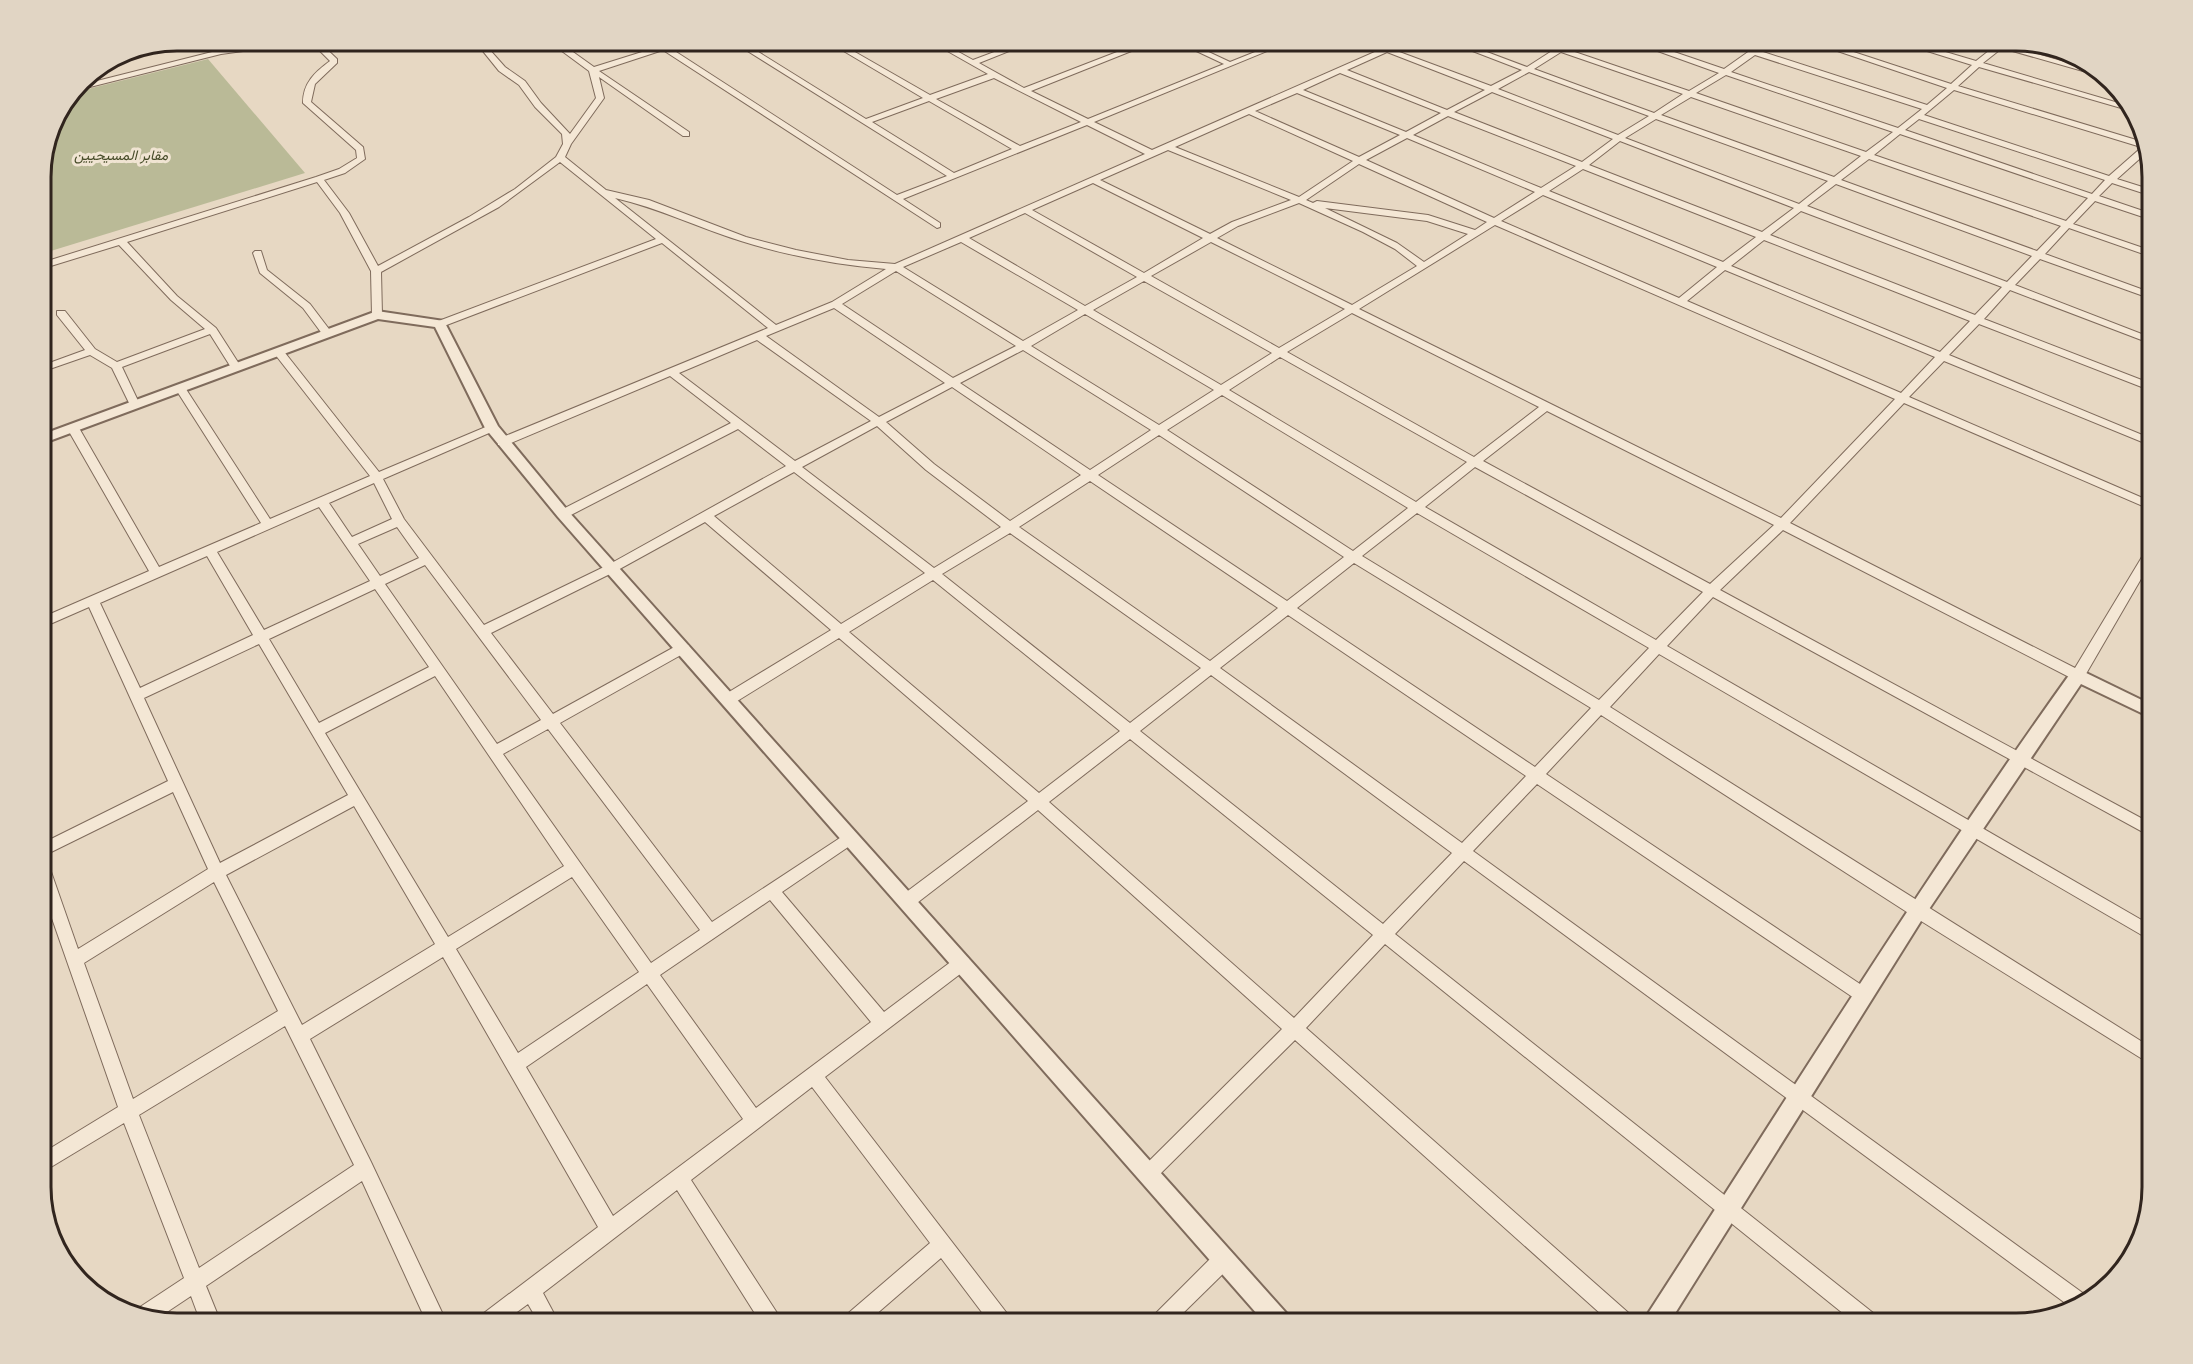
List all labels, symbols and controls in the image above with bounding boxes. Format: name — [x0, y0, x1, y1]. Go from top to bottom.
park label: مقابر المسيحيين — [74, 148, 169, 164]

